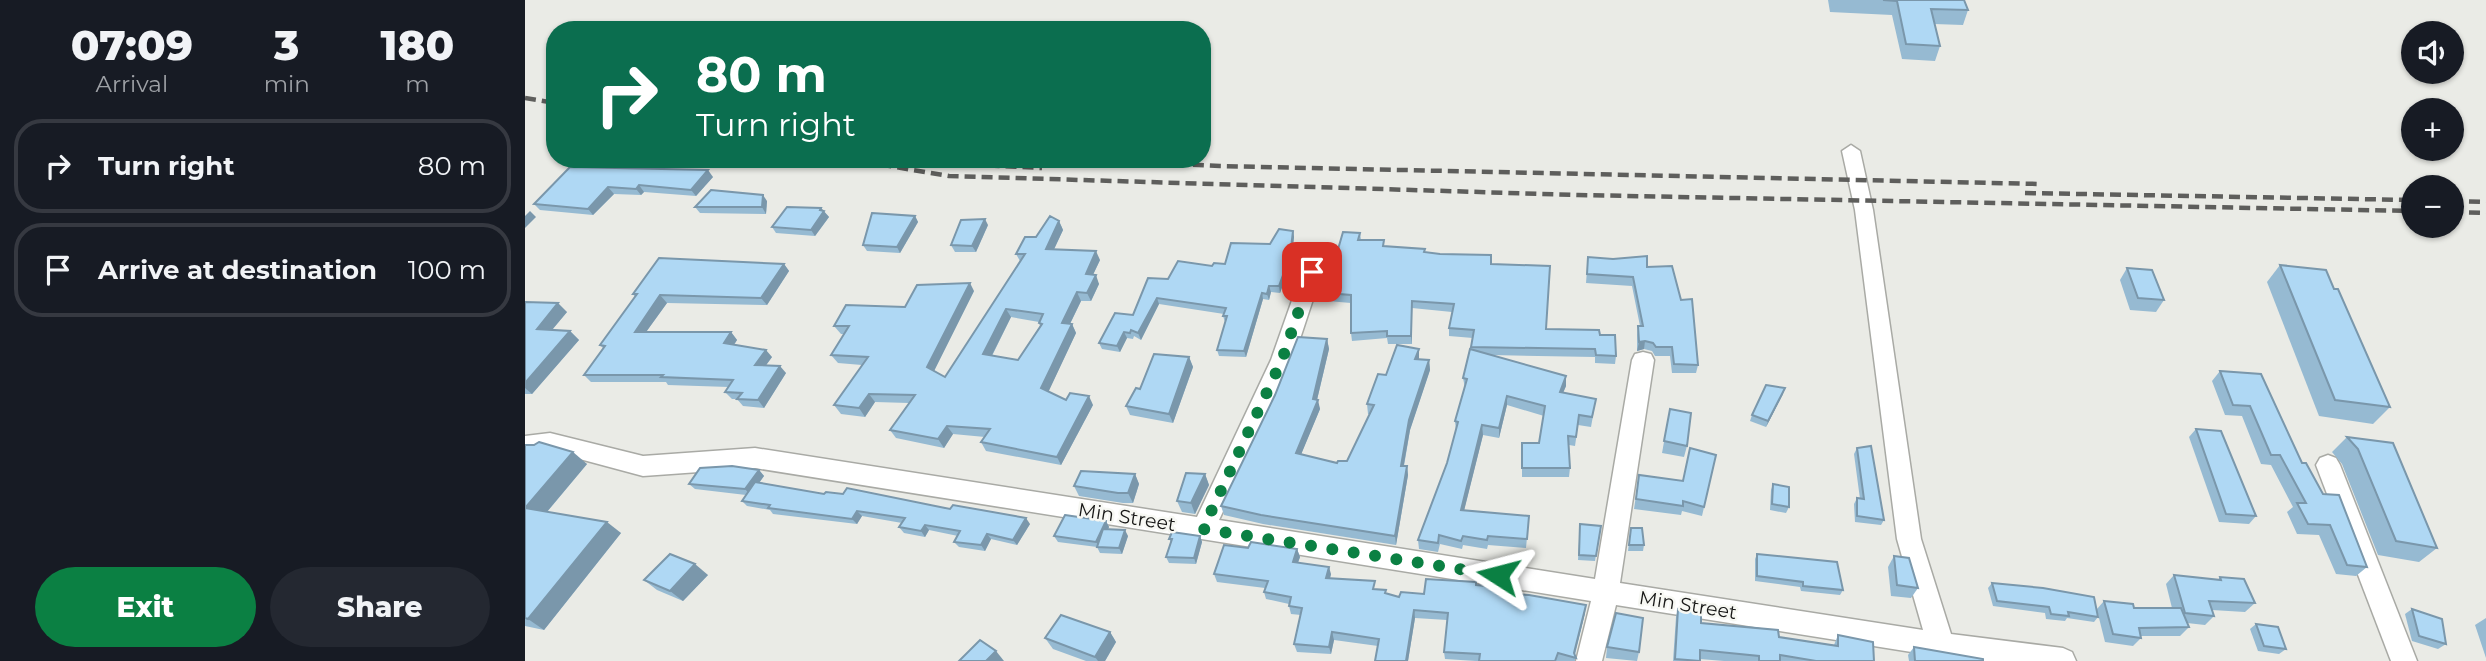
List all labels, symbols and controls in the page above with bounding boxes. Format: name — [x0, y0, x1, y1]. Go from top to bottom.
text: 07:09 — [71, 19, 193, 71]
text: 3 — [274, 19, 299, 71]
text: 180 — [380, 19, 454, 71]
map controls — [2401, 21, 2464, 238]
button: sound — [2401, 21, 2464, 84]
text: 80 m — [696, 45, 827, 104]
icon: right — [581, 49, 672, 140]
text: Arrival — [96, 70, 168, 98]
text: min — [264, 70, 310, 98]
text: m — [405, 70, 430, 98]
button: + — [2401, 98, 2464, 161]
text: Turn right — [696, 105, 856, 144]
icon: right — [39, 147, 77, 185]
text: Turn right — [98, 150, 234, 182]
text: 80 m — [418, 150, 486, 182]
button: − — [2401, 175, 2464, 238]
pin — [1282, 242, 1342, 302]
icon: arrive — [39, 251, 77, 289]
icon: arrive — [1293, 253, 1331, 291]
text: Arrive at destination — [98, 254, 377, 286]
text: 100 m — [408, 254, 486, 286]
street label: Min Street — [1077, 498, 1178, 536]
position arrow — [1461, 538, 1535, 612]
button: Exit — [35, 567, 256, 647]
button: Share — [270, 567, 490, 647]
street label: Min Street — [1638, 586, 1739, 624]

